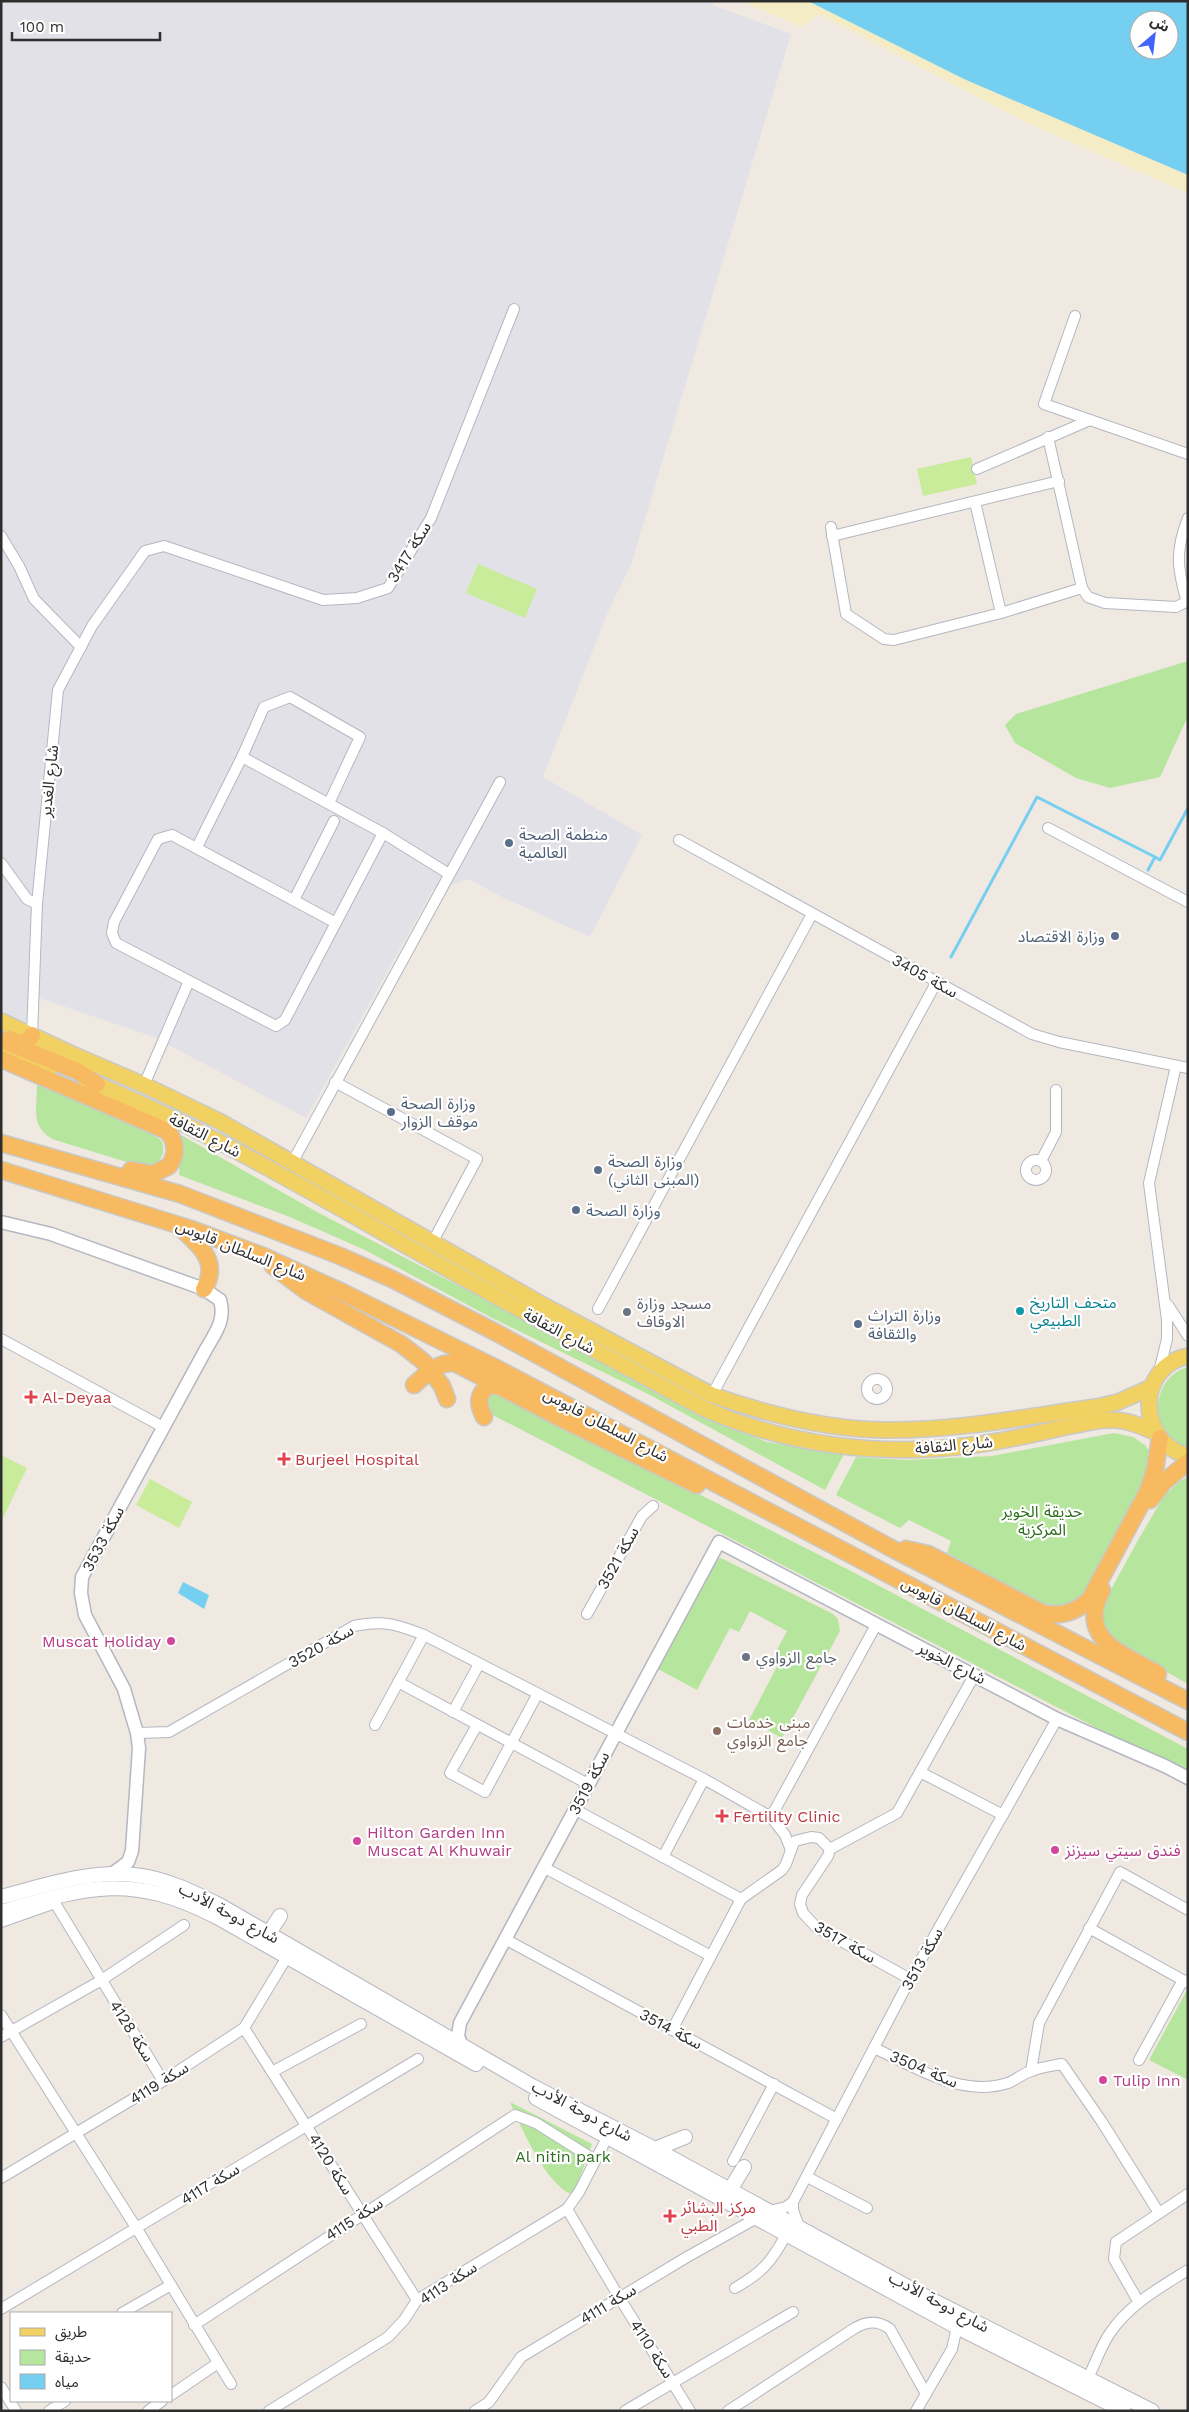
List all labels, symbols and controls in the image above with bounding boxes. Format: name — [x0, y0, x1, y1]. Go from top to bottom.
scale bar — [12, 10, 160, 42]
north arrow — [1129, 10, 1179, 60]
text: ش — [1148, 12, 1172, 35]
text: 100 m — [20, 18, 64, 36]
street label: سكة 3417 — [383, 518, 435, 586]
street label: شارع الغدير — [36, 744, 65, 819]
place label: منطمة الصحة العالمية — [519, 825, 608, 862]
marker: منطمة الصحة العالمية — [503, 837, 515, 849]
place label: وزارة الاقتصاد — [1018, 927, 1105, 946]
marker: وزارة الاقتصاد — [1109, 930, 1121, 942]
street label: سكة 3405 — [889, 950, 961, 1002]
place label: وزارة الصحة موقف الزوار — [400, 1094, 478, 1131]
marker: وزارة الصحة موقف الزوار — [385, 1106, 397, 1118]
street label: شارع الثقافة — [165, 1109, 244, 1164]
place label: وزارة الصحة (المبنى الثاني) — [608, 1152, 699, 1191]
marker: وزارة الصحة (المبنى الثاني) — [592, 1164, 604, 1176]
place label: وزارة الصحة — [586, 1201, 661, 1220]
marker: وزارة الصحة — [570, 1204, 582, 1216]
street label: شارع السلطان قابوس — [172, 1215, 309, 1288]
place label: متحف التاريخ الطبيعي — [1030, 1293, 1117, 1332]
place label: مسجد وزارة الاوقاف — [637, 1294, 711, 1331]
street label: شارع الثقافة — [519, 1304, 598, 1360]
marker: متحف التاريخ الطبيعي — [1014, 1305, 1026, 1317]
marker: مسجد وزارة الاوقاف — [621, 1306, 633, 1318]
place label: وزارة التراث والثقافة — [868, 1306, 941, 1343]
marker: وزارة التراث والثقافة — [852, 1318, 864, 1330]
street label: شارع السلطان قابوس — [539, 1384, 672, 1469]
place label: Al-Deyaa — [42, 1388, 112, 1407]
marker: Al-Deyaa — [24, 1390, 38, 1404]
street label: شارع الثقافة — [914, 1432, 994, 1461]
place label: Burjeel Hospital — [295, 1450, 419, 1469]
marker: Burjeel Hospital — [277, 1452, 291, 1466]
park label: حديقة الخوير المركزية — [1001, 1502, 1082, 1539]
street label: سكة 3533 — [78, 1503, 128, 1575]
street label: سكة 3521 — [593, 1524, 643, 1592]
street label: شارع السلطان قابوس — [897, 1573, 1030, 1658]
street label: سكة 3520 — [285, 1620, 357, 1672]
place label: Muscat Holiday — [42, 1632, 162, 1651]
marker: Muscat Holiday — [165, 1635, 177, 1647]
street label: شارع الخوير — [913, 1637, 989, 1691]
place label: جامع الزواوي — [756, 1648, 837, 1670]
marker: جامع الزواوي — [740, 1651, 752, 1663]
place label: مبنى خدمات جامع الزواوي — [727, 1713, 811, 1753]
marker: مبنى خدمات جامع الزواوي — [711, 1725, 723, 1737]
street label: سكة 3519 — [564, 1748, 614, 1818]
place label: Fertility Clinic — [733, 1807, 841, 1826]
marker: Fertility Clinic — [715, 1809, 729, 1823]
place label: Hilton Garden Inn Muscat Al Khuwair — [367, 1823, 512, 1860]
marker: Hilton Garden Inn Muscat Al Khuwair — [351, 1835, 363, 1847]
place label: فندق سيتي سيزنز — [1064, 1841, 1181, 1862]
marker: فندق سيتي سيزنز — [1049, 1844, 1061, 1856]
street label: شارع دوحة الأدب — [174, 1879, 282, 1950]
street label: سكة 3517 — [811, 1917, 879, 1967]
street label: سكة 3513 — [897, 1925, 947, 1993]
street label: سكة 4128 — [106, 1997, 158, 2065]
street label: سكة 3514 — [636, 2005, 706, 2053]
street label: سكة 3504 — [887, 2046, 961, 2092]
street label: سكة 4119 — [126, 2058, 192, 2108]
place label: Tulip Inn — [1113, 2071, 1181, 2090]
marker: Tulip Inn — [1097, 2074, 1109, 2086]
street label: شارع دوحة الأدب — [527, 2077, 635, 2148]
street label: سكة 4120 — [305, 2130, 357, 2198]
park label: Al nitin park — [515, 2147, 611, 2166]
street label: سكة 4117 — [177, 2159, 243, 2209]
street label: سكة 4115 — [321, 2193, 387, 2245]
place label: مركز البشائر الطبي — [680, 2198, 756, 2237]
marker: مركز البشائر الطبي — [663, 2209, 677, 2223]
street label: سكة 4113 — [415, 2257, 481, 2309]
street label: شارع دوحة الأدب — [884, 2268, 992, 2339]
street label: سكة 4111 — [576, 2280, 640, 2328]
legend — [10, 2312, 172, 2402]
street label: سكة 4110 — [626, 2316, 678, 2382]
text: طريق — [55, 2323, 87, 2342]
text: حديقة — [55, 2348, 91, 2366]
text: مياه — [55, 2373, 79, 2391]

